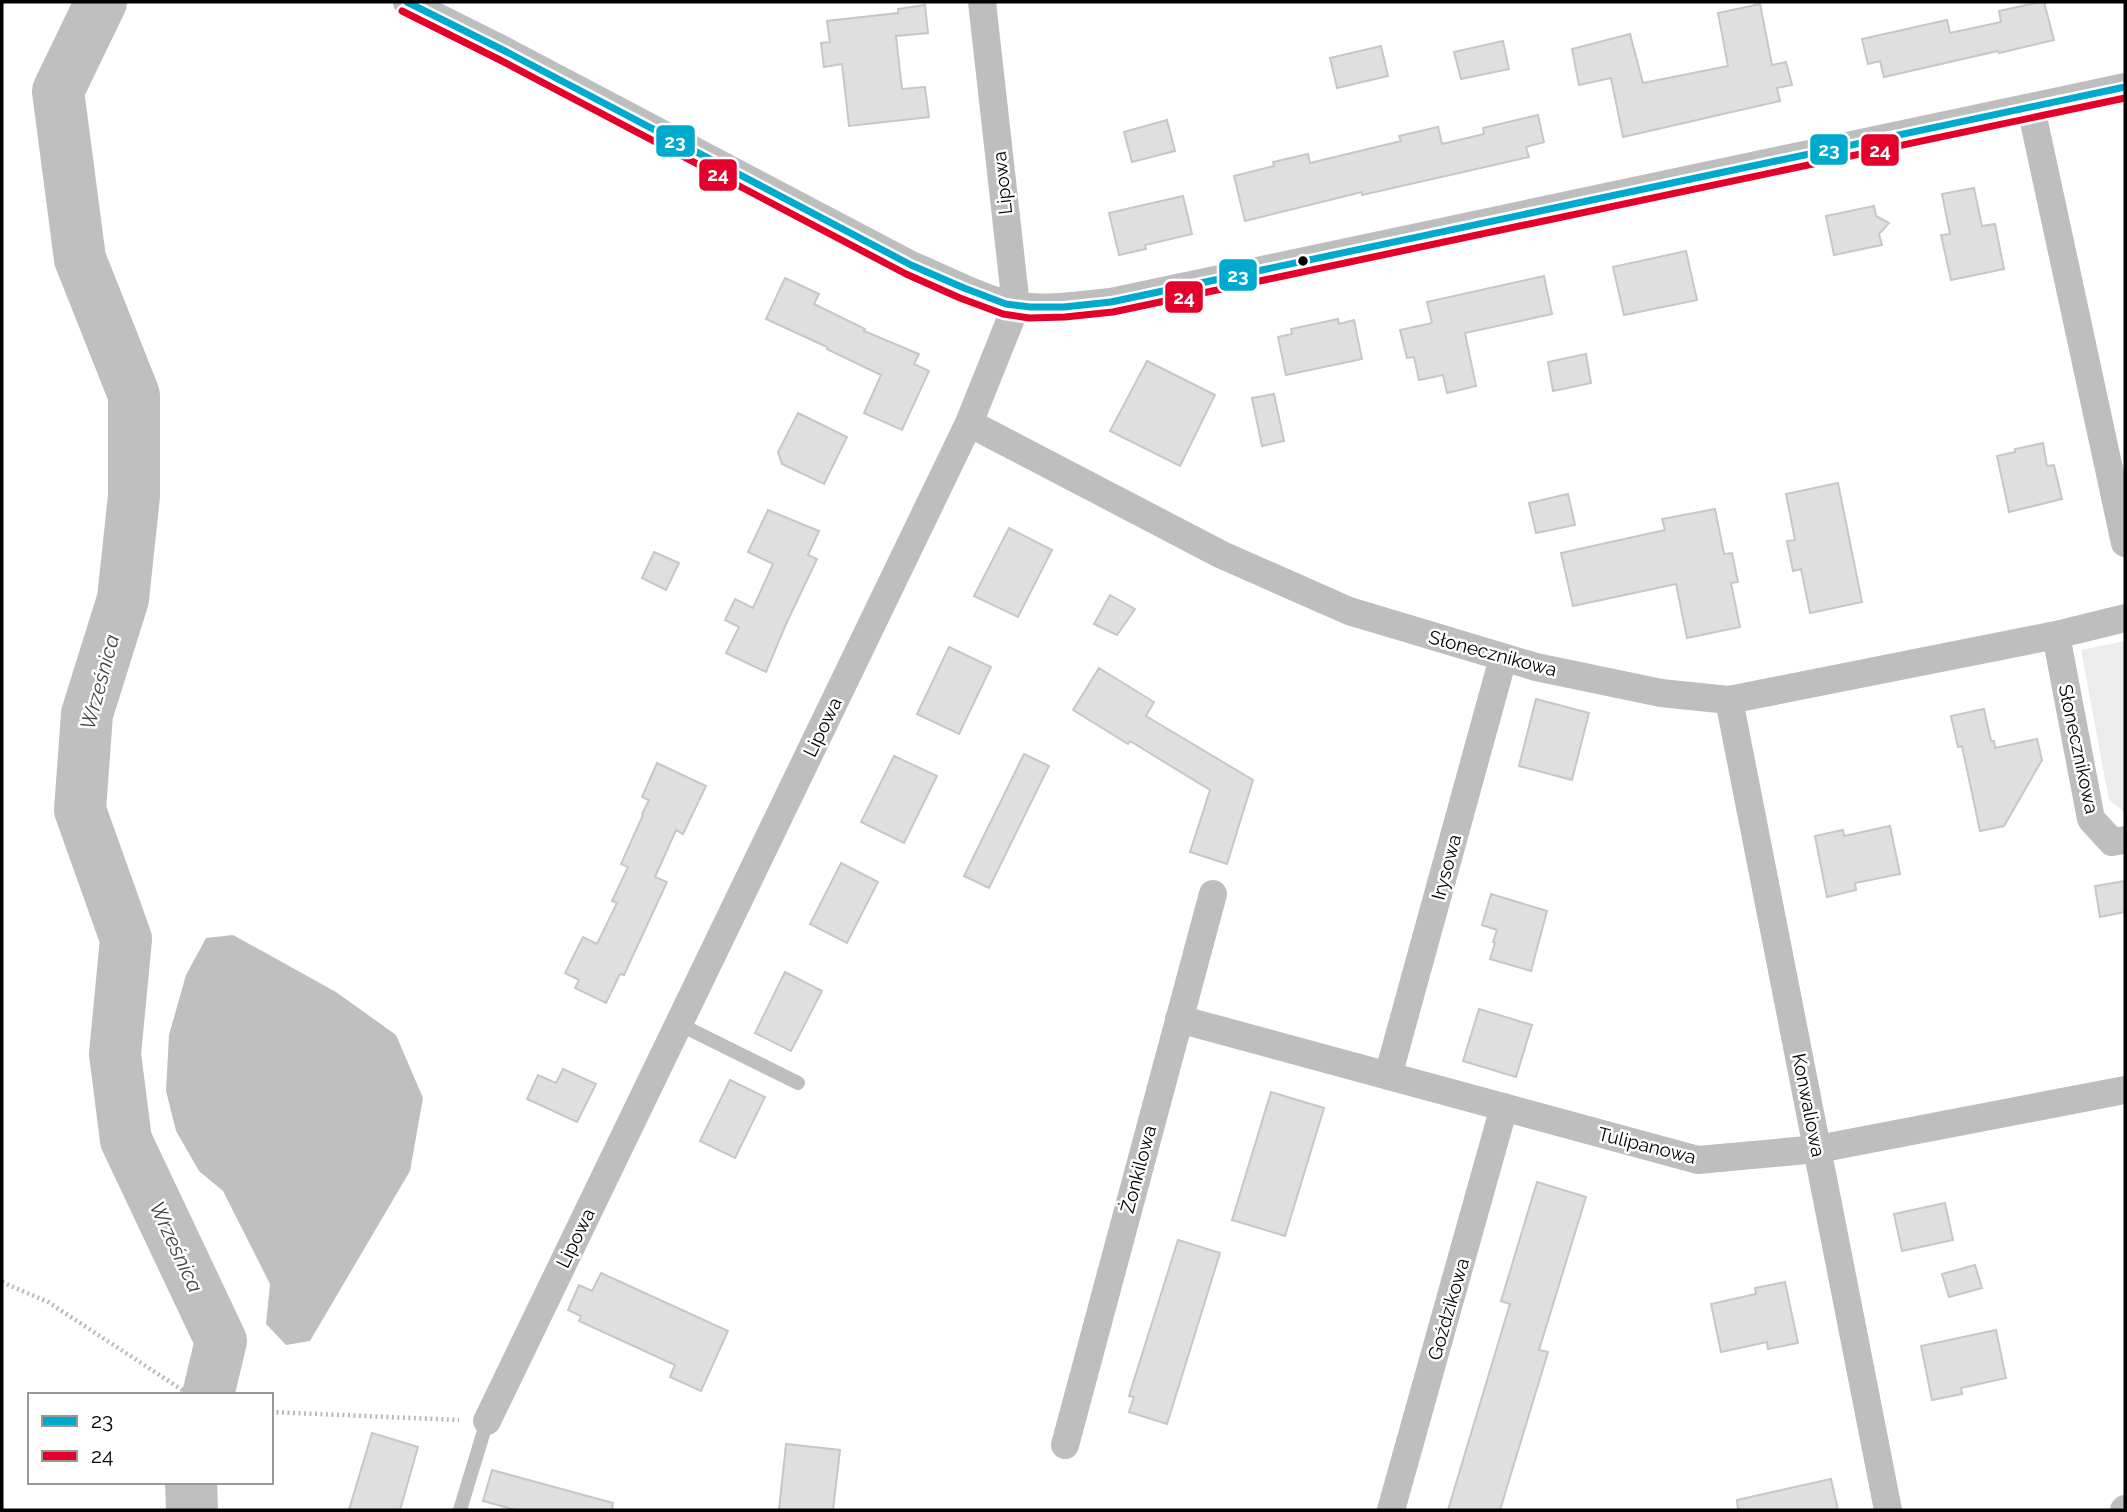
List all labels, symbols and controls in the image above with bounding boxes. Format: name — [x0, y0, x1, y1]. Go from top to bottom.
line badge: 23 — [655, 124, 696, 158]
text: 23 — [664, 130, 686, 152]
line badge: 23 — [1809, 133, 1849, 166]
line badge: 24 — [1860, 133, 1900, 167]
text: 23 — [1818, 138, 1840, 160]
text: 24 — [1869, 139, 1891, 161]
street label: Lipowa — [988, 150, 1016, 216]
line badge: 24 — [698, 158, 738, 192]
text: 24 — [707, 163, 729, 185]
unlabelled marker — [1296, 254, 1310, 268]
line badge: 23 — [1218, 258, 1258, 292]
text: 23 — [1227, 264, 1249, 286]
line badge: 24 — [1164, 280, 1204, 314]
text: 24 — [1173, 286, 1195, 308]
street label: Słonecznikowa — [1427, 625, 1559, 681]
water label: Wrześnica — [75, 631, 124, 732]
street label: Słonecznikowa — [2055, 682, 2103, 816]
street label: Lipowa — [798, 694, 846, 760]
street label: Irysowa — [1427, 832, 1465, 902]
street label: Konwaliowa — [1788, 1051, 1830, 1159]
street label: Tulipanowa — [1596, 1122, 1698, 1168]
street label: Żonkilowa — [1116, 1123, 1160, 1215]
water label: Wrześnica — [144, 1197, 208, 1296]
street label: Lipowa — [551, 1205, 599, 1271]
street label: Goździkowa — [1423, 1255, 1473, 1363]
legend — [28, 1393, 273, 1484]
text: 23 — [91, 1408, 113, 1433]
text: 24 — [91, 1443, 113, 1468]

